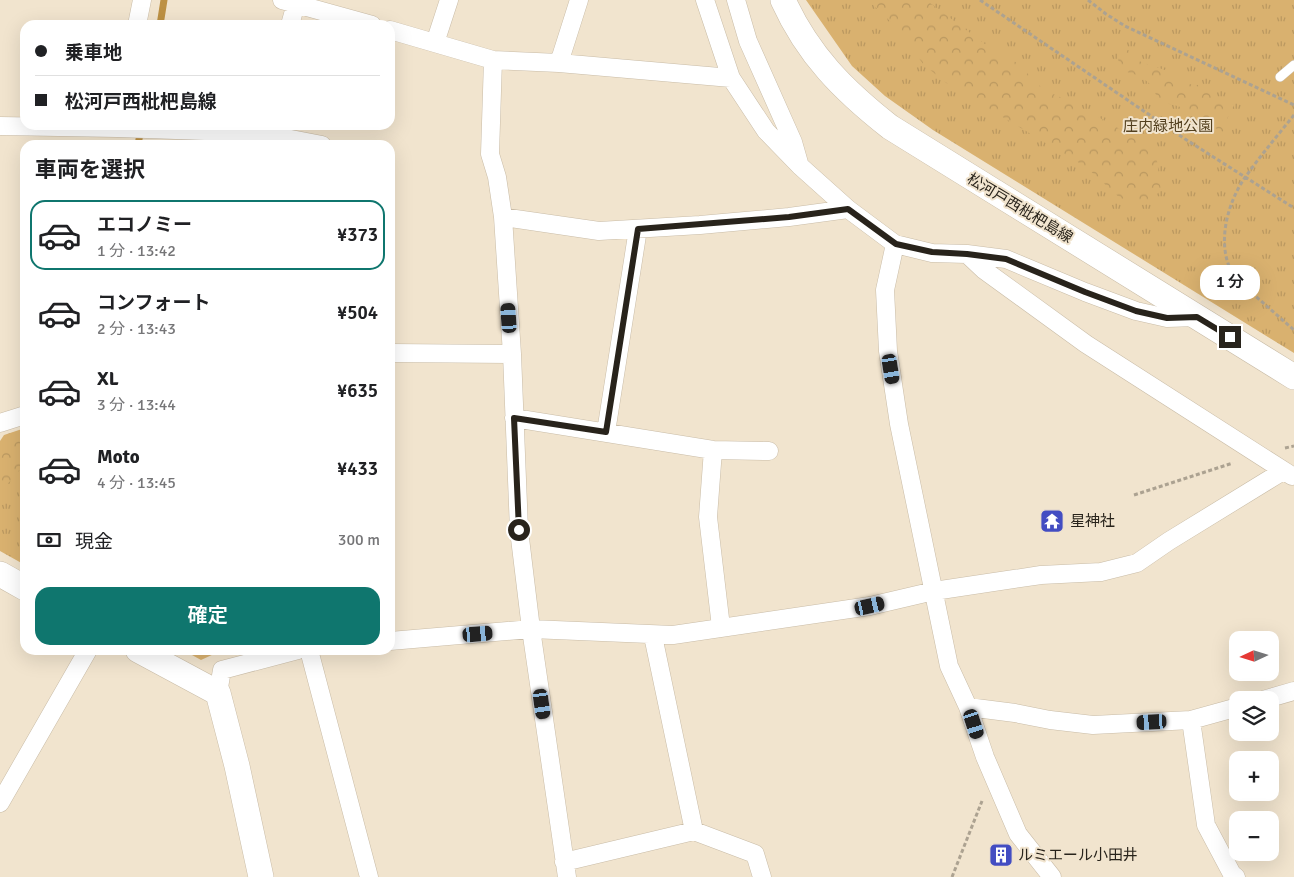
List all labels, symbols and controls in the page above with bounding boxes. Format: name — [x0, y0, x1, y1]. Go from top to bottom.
text: 乗車地 — [65, 41, 122, 65]
text: 松河戸西枇杷島線 — [65, 90, 217, 114]
park label: 庄内緑地公園 — [1123, 117, 1213, 135]
text: 車両を選択 — [35, 156, 145, 183]
street label: 松河戸西枇杷島線 — [964, 169, 1076, 247]
icon: car — [37, 213, 82, 258]
text: エコノミー — [97, 213, 192, 237]
text: ¥373 — [337, 223, 378, 247]
text: 1 分 · 13:42 — [97, 241, 176, 261]
callout: 1 分 — [1200, 264, 1260, 300]
text: 1 分 — [1216, 272, 1244, 292]
icon: car — [37, 291, 82, 336]
text: コンフォート — [97, 291, 210, 315]
text: ¥504 — [337, 301, 378, 325]
car — [500, 303, 517, 333]
text: 2 分 · 13:43 — [97, 319, 176, 339]
route end — [1219, 326, 1241, 348]
car — [881, 353, 900, 385]
text: XL — [97, 367, 119, 391]
icon: car — [37, 369, 82, 414]
text: ¥635 — [337, 379, 378, 403]
text: 3 分 · 13:44 — [97, 395, 176, 415]
text: Moto — [97, 445, 140, 469]
icon: car — [37, 447, 82, 492]
text: ¥433 — [337, 457, 378, 481]
text: 4 分 · 13:45 — [97, 473, 176, 493]
temple icon: 星神社 — [1039, 508, 1065, 534]
place label: 星神社 — [1070, 512, 1115, 530]
route start — [508, 519, 530, 541]
icon: cash — [35, 526, 63, 554]
text: 現金 — [75, 530, 113, 554]
text: 300 m — [338, 530, 380, 550]
button: 確定 — [35, 587, 380, 645]
car — [853, 595, 886, 617]
car — [462, 625, 493, 643]
north arrow — [1229, 631, 1279, 681]
map controls — [1229, 631, 1279, 861]
car — [532, 688, 551, 720]
button: layers — [1229, 691, 1279, 741]
car — [962, 707, 985, 741]
car — [1136, 714, 1167, 730]
button: + — [1229, 751, 1279, 801]
button: − — [1229, 811, 1279, 861]
building icon: ルミエール小田井 — [988, 842, 1014, 868]
place label: ルミエール小田井 — [1018, 846, 1138, 864]

